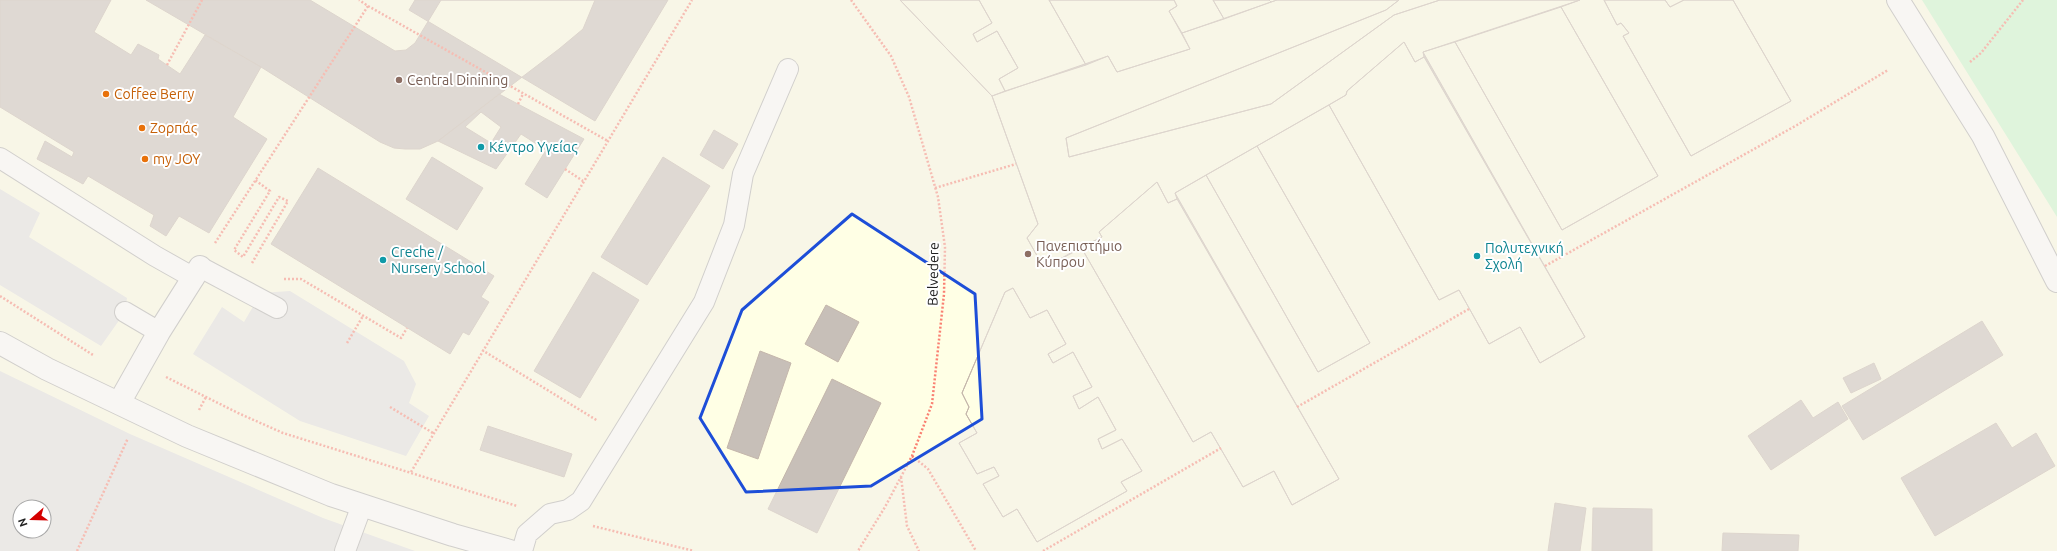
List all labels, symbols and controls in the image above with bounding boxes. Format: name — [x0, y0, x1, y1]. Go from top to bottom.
place label: Central Dinining — [407, 72, 508, 88]
marker: Central Dinining — [394, 75, 404, 85]
place label: Coffee Berry — [114, 86, 195, 102]
marker: Coffee Berry — [101, 89, 111, 99]
place label: Ζορπάς — [150, 120, 198, 136]
marker: Ζορπάς — [137, 123, 147, 133]
place label: Κέντρο Υγείας — [489, 139, 578, 155]
marker: Κέντρο Υγείας — [476, 142, 486, 152]
place label: my JOY — [153, 151, 200, 167]
marker: my JOY — [140, 154, 150, 164]
place label: Πανεπιστήμιο Κύπρου — [1036, 238, 1122, 270]
place label: Πολυτεχνική Σχολή — [1485, 240, 1564, 272]
street label: Belvedere — [924, 242, 942, 306]
place label: Creche / Nursery School — [391, 244, 486, 276]
marker: Πανεπιστήμιο Κύπρου — [1023, 249, 1033, 259]
marker: Πολυτεχνική Σχολή — [1472, 251, 1482, 261]
marker: Creche / Nursery School — [378, 255, 388, 265]
north arrow — [12, 499, 52, 539]
text: N — [16, 517, 30, 528]

